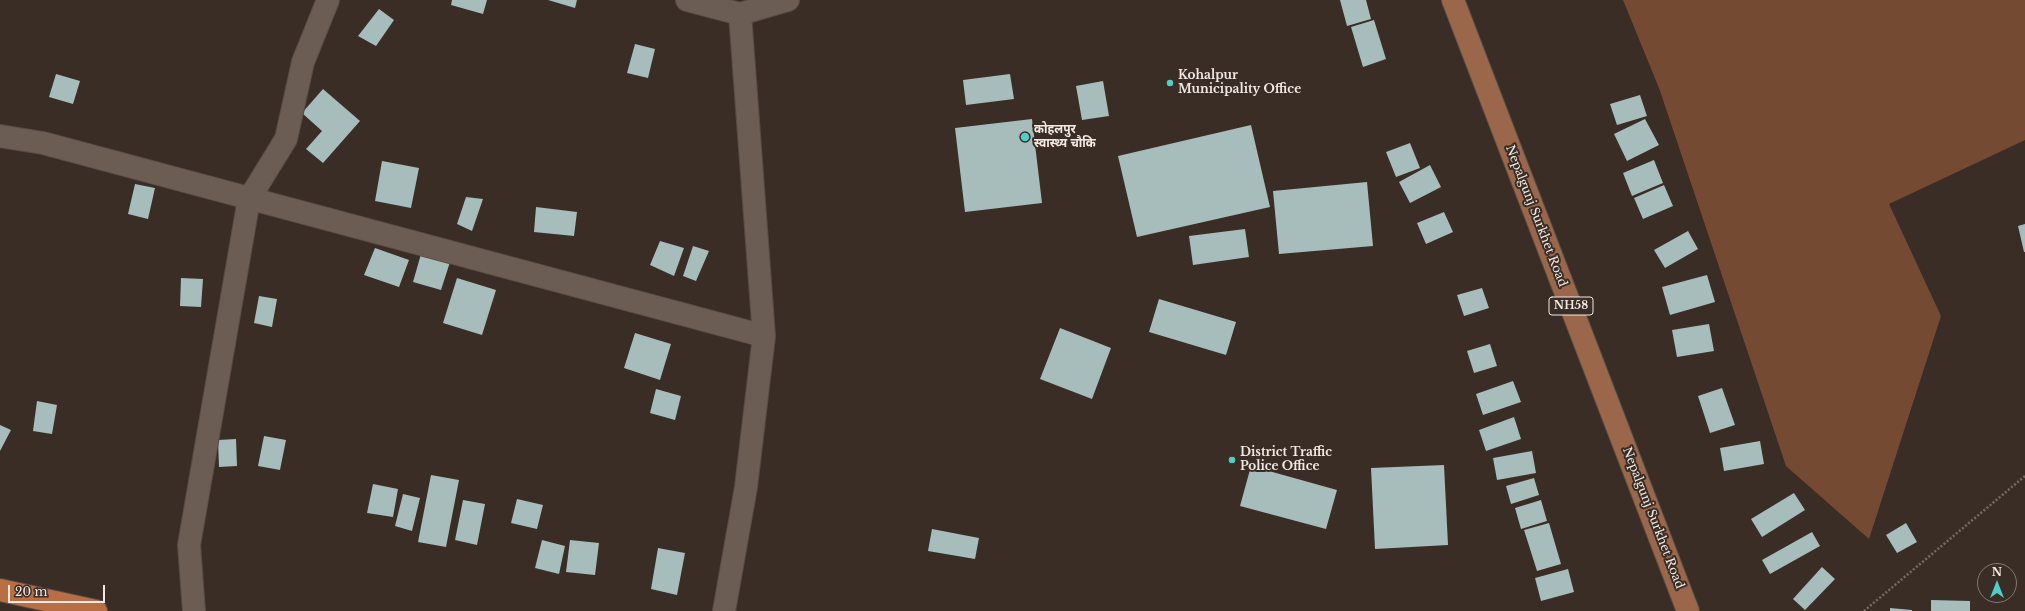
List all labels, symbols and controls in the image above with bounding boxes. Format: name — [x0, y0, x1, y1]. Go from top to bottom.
place label: Kohalpur Municipality Office — [1178, 69, 1301, 97]
marker: Kohalpur Municipality Office — [1165, 78, 1175, 88]
place label: कोहलपुर स्वास्थ्य चौकि — [1034, 123, 1096, 151]
marker: कोहलपुर स्वास्थ्य चौकि — [1019, 131, 1031, 143]
street label: Nepalgunj Surkhet Road — [1502, 143, 1570, 289]
road number: NH58 — [1549, 297, 1593, 315]
street label: Nepalgunj Surkhet Road — [1619, 445, 1687, 591]
place label: District Traffic Police Office — [1240, 446, 1332, 474]
marker: District Traffic Police Office — [1227, 455, 1237, 465]
north arrow — [1977, 563, 2017, 603]
text: N — [1992, 565, 2002, 579]
scale bar — [10, 577, 107, 603]
text: 20 m — [15, 584, 47, 599]

